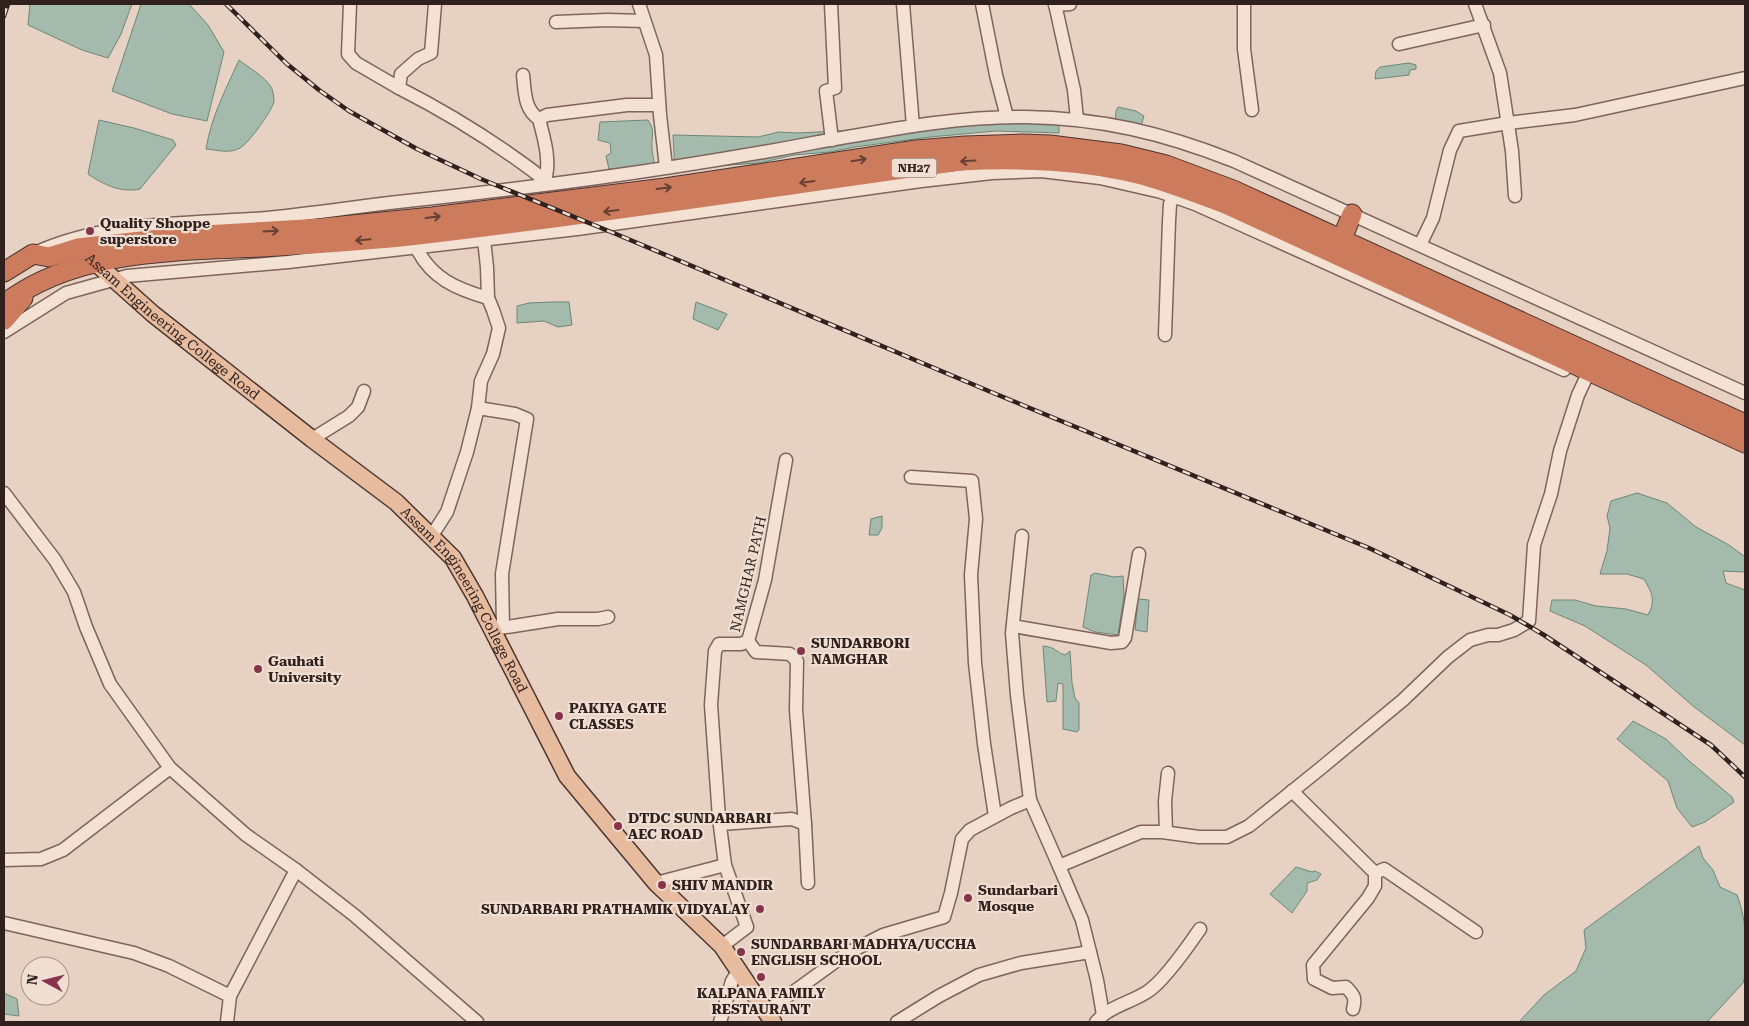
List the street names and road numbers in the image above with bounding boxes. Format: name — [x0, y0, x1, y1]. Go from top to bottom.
road number: NH27 — [892, 158, 936, 178]
street label: Assam Engineering College Road — [82, 250, 263, 403]
street label: Assam Engineering College Road — [398, 503, 531, 695]
street label: NAMGHAR PATH — [727, 514, 769, 634]

